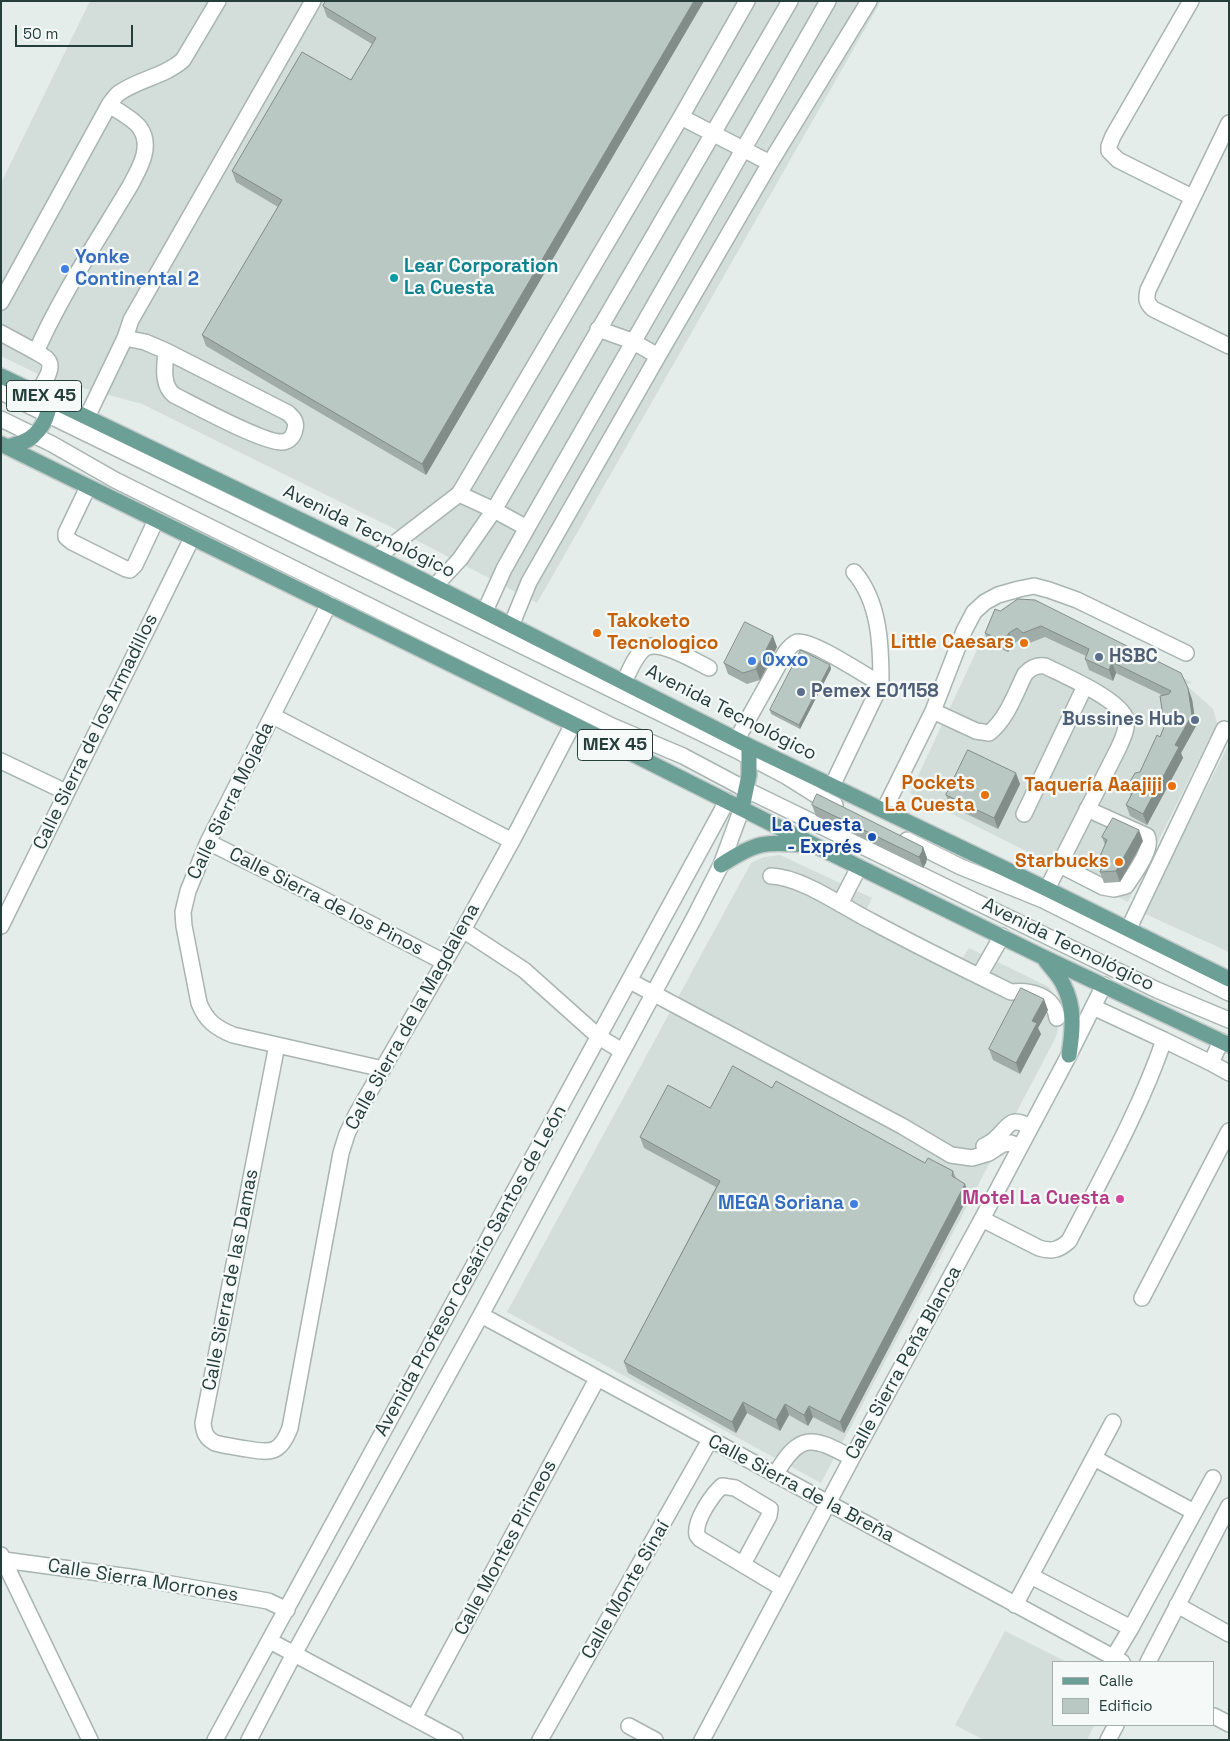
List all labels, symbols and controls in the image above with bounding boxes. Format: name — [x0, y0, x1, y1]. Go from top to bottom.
scale bar — [18, 15, 135, 47]
text: 50 m — [23, 24, 58, 43]
place label: Yonke Continental 2 — [75, 247, 199, 291]
place label: Lear Corporation La Cuesta — [404, 256, 558, 300]
marker: Yonke Continental 2 — [59, 263, 71, 275]
marker: Lear Corporation La Cuesta — [388, 272, 400, 284]
road number: MEX 45 — [7, 381, 82, 412]
street label: Avenida Tecnológico — [279, 480, 459, 584]
street label: Calle Sierra de los Armadillos — [29, 610, 163, 854]
place label: Takoketo Tecnologico — [607, 611, 718, 655]
marker: Takoketo Tecnologico — [591, 627, 603, 639]
place label: Little Caesars — [891, 632, 1014, 654]
marker: Little Caesars — [1018, 637, 1030, 649]
place label: HSBC — [1109, 646, 1158, 668]
place label: Oxxo — [762, 650, 808, 672]
marker: HSBC — [1093, 651, 1105, 663]
marker: Oxxo — [746, 655, 758, 667]
street label: Avenida Tecnológico — [642, 660, 820, 766]
place label: Pemex E01158 — [811, 681, 939, 703]
marker: Pemex E01158 — [795, 686, 807, 698]
place label: Bussines Hub — [1062, 709, 1185, 731]
marker: Bussines Hub — [1189, 714, 1201, 726]
street label: Calle Sierra Mojada — [183, 718, 279, 884]
road number: MEX 45 — [578, 730, 652, 760]
place label: Pockets La Cuesta — [885, 773, 975, 817]
place label: Taquería Aaajiji — [1024, 775, 1162, 797]
marker: Taquería Aaajiji — [1166, 780, 1178, 792]
marker: Pockets La Cuesta — [979, 789, 991, 801]
place label: La Cuesta - Exprés — [772, 815, 862, 859]
marker: La Cuesta - Exprés — [866, 831, 878, 843]
street label: Calle Sierra de los Pinos — [225, 843, 427, 961]
place label: Starbucks — [1015, 851, 1109, 873]
marker: Starbucks — [1113, 856, 1125, 868]
street label: Avenida Tecnológico — [978, 893, 1158, 997]
street label: Calle Sierra de la Magdalena — [341, 900, 485, 1134]
street label: Avenida Profesor Cesário Santos de León — [370, 1102, 572, 1440]
street label: Calle Sierra de las Damas — [198, 1167, 264, 1393]
place label: Motel La Cuesta — [962, 1188, 1110, 1210]
place label: MEGA Soriana — [718, 1193, 844, 1215]
marker: Motel La Cuesta — [1114, 1193, 1126, 1205]
marker: MEGA Soriana — [848, 1198, 860, 1210]
street label: Calle Sierra Peña Blanca — [841, 1262, 967, 1464]
street label: Calle Sierra de la Breña — [704, 1430, 898, 1548]
street label: Calle Montes Pirineos — [450, 1456, 562, 1640]
street label: Calle Monte Sinaí — [577, 1517, 675, 1663]
street label: Calle Sierra Morrones — [46, 1555, 240, 1607]
legend — [1052, 1661, 1215, 1726]
text: Calle — [1099, 1671, 1134, 1690]
text: Edificio — [1099, 1696, 1153, 1715]

